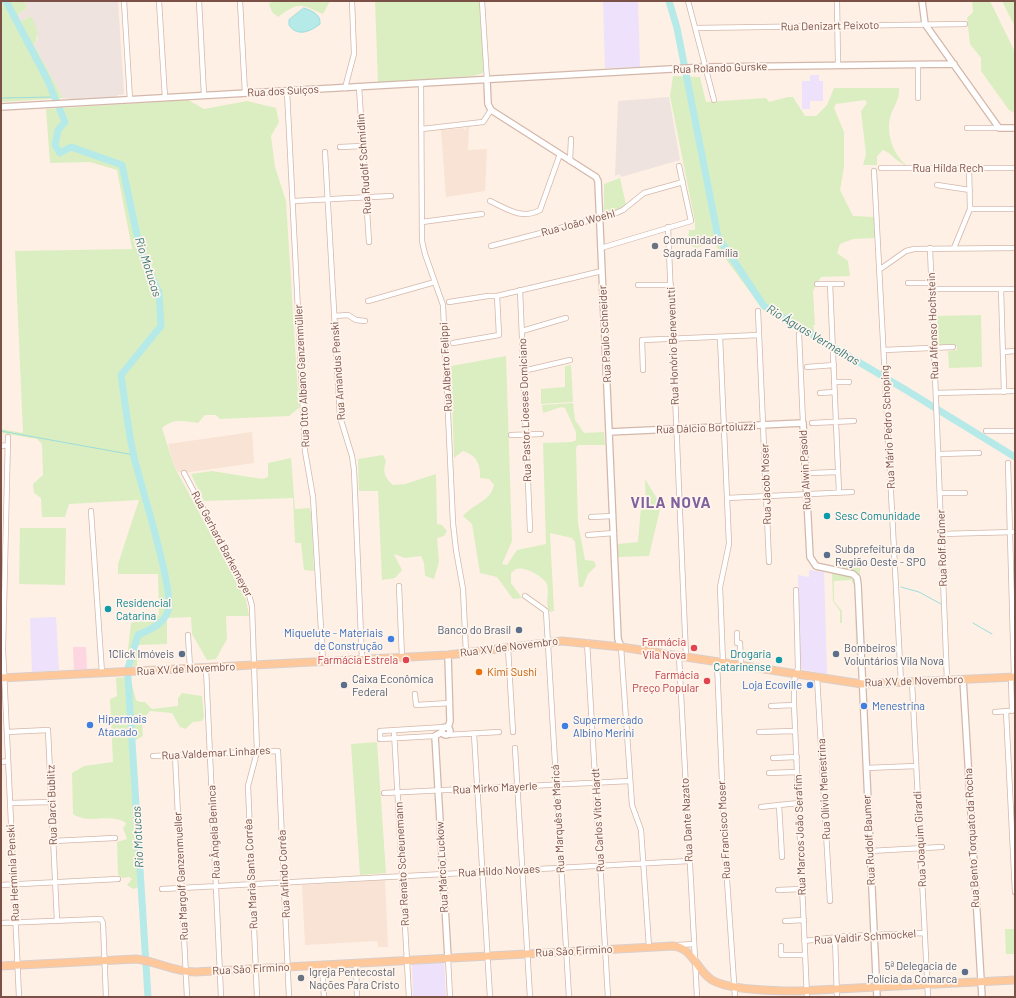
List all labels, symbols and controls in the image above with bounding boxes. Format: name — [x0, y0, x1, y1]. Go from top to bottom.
street label: Rua Denizart Peixoto — [781, 19, 879, 33]
street label: Rua Rolando Gurske — [673, 60, 767, 76]
street label: Rua dos Suíços — [247, 83, 319, 99]
street label: Rua Rudolf Schmidlin — [354, 113, 374, 215]
street label: Rua Hilda Rech — [912, 161, 984, 175]
street label: Rua João Woehl — [540, 207, 616, 239]
place label: Comunidade Sagrada Família — [663, 233, 738, 259]
water label: Rio Motucas — [132, 235, 164, 299]
marker: Comunidade Sagrada Família — [650, 241, 660, 251]
street label: Rua Alfonso Hochstein — [925, 272, 941, 380]
street label: Rua Paulo Schneider — [596, 285, 614, 383]
street label: Rua Honório Benevenutti — [664, 287, 682, 405]
water label: Rio Águas Vermelhas — [764, 302, 862, 368]
street label: Rua Otto Albano Ganzenmüller — [292, 304, 312, 448]
street label: Rua Amandus Penski — [328, 321, 348, 421]
street label: Rua Alberto Felippi — [437, 322, 455, 412]
street label: Rua Pastor Lioeses Domiciano — [516, 338, 534, 482]
street label: Rua Mário Pedro Schoping — [878, 365, 898, 489]
street label: Rua Dálcio Bortoluzzi — [656, 420, 756, 436]
street label: Rua Alwin Pasold — [796, 429, 814, 511]
street label: Rua Jacob Moser — [758, 443, 774, 525]
street label: Rua Gerhard Barkemeyer — [189, 489, 255, 599]
district label: VILA NOVA — [630, 494, 712, 512]
place label: Sesc Comunidade — [835, 509, 920, 523]
street label: Rua Rolf Brümer — [934, 509, 950, 587]
marker: Sesc Comunidade — [822, 511, 832, 521]
place label: Subprefeitura da Região Oeste - SPO — [835, 542, 926, 568]
marker: Subprefeitura da Região Oeste - SPO — [822, 550, 832, 560]
place label: Residencial Catarina — [116, 596, 171, 622]
marker: Residencial Catarina — [103, 604, 113, 614]
place label: Banco do Brasil — [437, 623, 511, 637]
marker: Banco do Brasil — [514, 625, 524, 635]
place label: Miquelute - Materiais de Construção — [284, 626, 383, 652]
marker: Miquelute - Materiais de Construção — [386, 634, 396, 644]
street label: Rua XV de Novembro — [459, 634, 559, 660]
place label: Farmácia Vila Nova — [642, 635, 686, 661]
place label: Bombeiros Voluntários Vila Nova — [844, 641, 944, 667]
marker: Farmácia Vila Nova — [689, 643, 699, 653]
place label: 1Click Imóveis — [108, 647, 174, 661]
place label: Drogaria Catarinense — [714, 647, 771, 673]
marker: 1Click Imóveis — [177, 649, 187, 659]
marker: Bombeiros Voluntários Vila Nova — [831, 649, 841, 659]
place label: Farmácia Estrela — [318, 653, 398, 667]
marker: Farmácia Estrela — [401, 655, 411, 665]
marker: Drogaria Catarinense — [774, 655, 784, 665]
street label: Rua XV de Novembro — [136, 660, 236, 678]
place label: Kimi Sushi — [487, 665, 537, 679]
marker: Kimi Sushi — [474, 667, 484, 677]
place label: Farmácia Preço Popular — [632, 668, 699, 694]
place label: Caixa Econômica Federal — [352, 672, 433, 698]
street label: Rua XV de Novembro — [864, 673, 964, 689]
marker: Farmácia Preço Popular — [702, 676, 712, 686]
place label: Loja Ecoville — [742, 678, 802, 692]
marker: Caixa Econômica Federal — [339, 680, 349, 690]
marker: Loja Ecoville — [805, 680, 815, 690]
place label: Menestrina — [872, 699, 925, 713]
marker: Menestrina — [859, 701, 869, 711]
place label: Hipermais Atacado — [98, 712, 147, 738]
place label: Supermercado Albino Merini — [573, 713, 643, 739]
marker: Hipermais Atacado — [85, 720, 95, 730]
marker: Supermercado Albino Merini — [560, 721, 570, 731]
street label: Rua Olívio Menestrina — [815, 738, 833, 840]
street label: Rua Valdemar Linhares — [161, 744, 271, 762]
street label: Rua Marquês de Maricá — [549, 764, 567, 874]
street label: Rua Darci Bublitz — [44, 765, 60, 845]
street label: Rua Carlos Vítor Hardt — [589, 768, 607, 872]
street label: Rua Bento Torquato da Rocha — [962, 768, 982, 908]
street label: Rua Marcos João Serafim — [791, 774, 809, 896]
street label: Rua Dante Nazato — [678, 778, 696, 862]
street label: Rua Mirko Mayerle — [452, 779, 538, 797]
street label: Rua Francisco Moser — [715, 780, 733, 880]
street label: Rua Ângela Beninca — [205, 785, 223, 879]
street label: Rua Joaquim Girardi — [911, 791, 929, 887]
street label: Rua Rudolf Baumer — [860, 794, 878, 886]
street label: Rua Renato Scheunemann — [392, 801, 412, 927]
water label: Rio Motucas — [129, 806, 147, 868]
street label: Rua Margolf Ganzenmueller — [171, 811, 191, 941]
street label: Rua Maria Santa Corrêa — [242, 819, 260, 929]
street label: Rua Márcio Luckow — [433, 821, 451, 913]
street label: Rua Hermínia Penski — [4, 824, 22, 922]
street label: Rua Arlindo Corrêa — [275, 829, 293, 919]
street label: Rua Hildo Novaes — [458, 862, 540, 880]
street label: Rua Valdir Schmockel — [814, 927, 916, 947]
street label: Rua São Firmino — [535, 942, 613, 960]
place label: 5ª Delegacia de Polícia da Comarca — [867, 959, 957, 985]
street label: Rua São Firmino — [212, 960, 290, 978]
place label: Igreja Pentecostal Nações Para Cristo — [309, 965, 399, 991]
marker: 5ª Delegacia de Polícia da Comarca — [960, 967, 970, 977]
marker: Igreja Pentecostal Nações Para Cristo — [296, 973, 306, 983]

